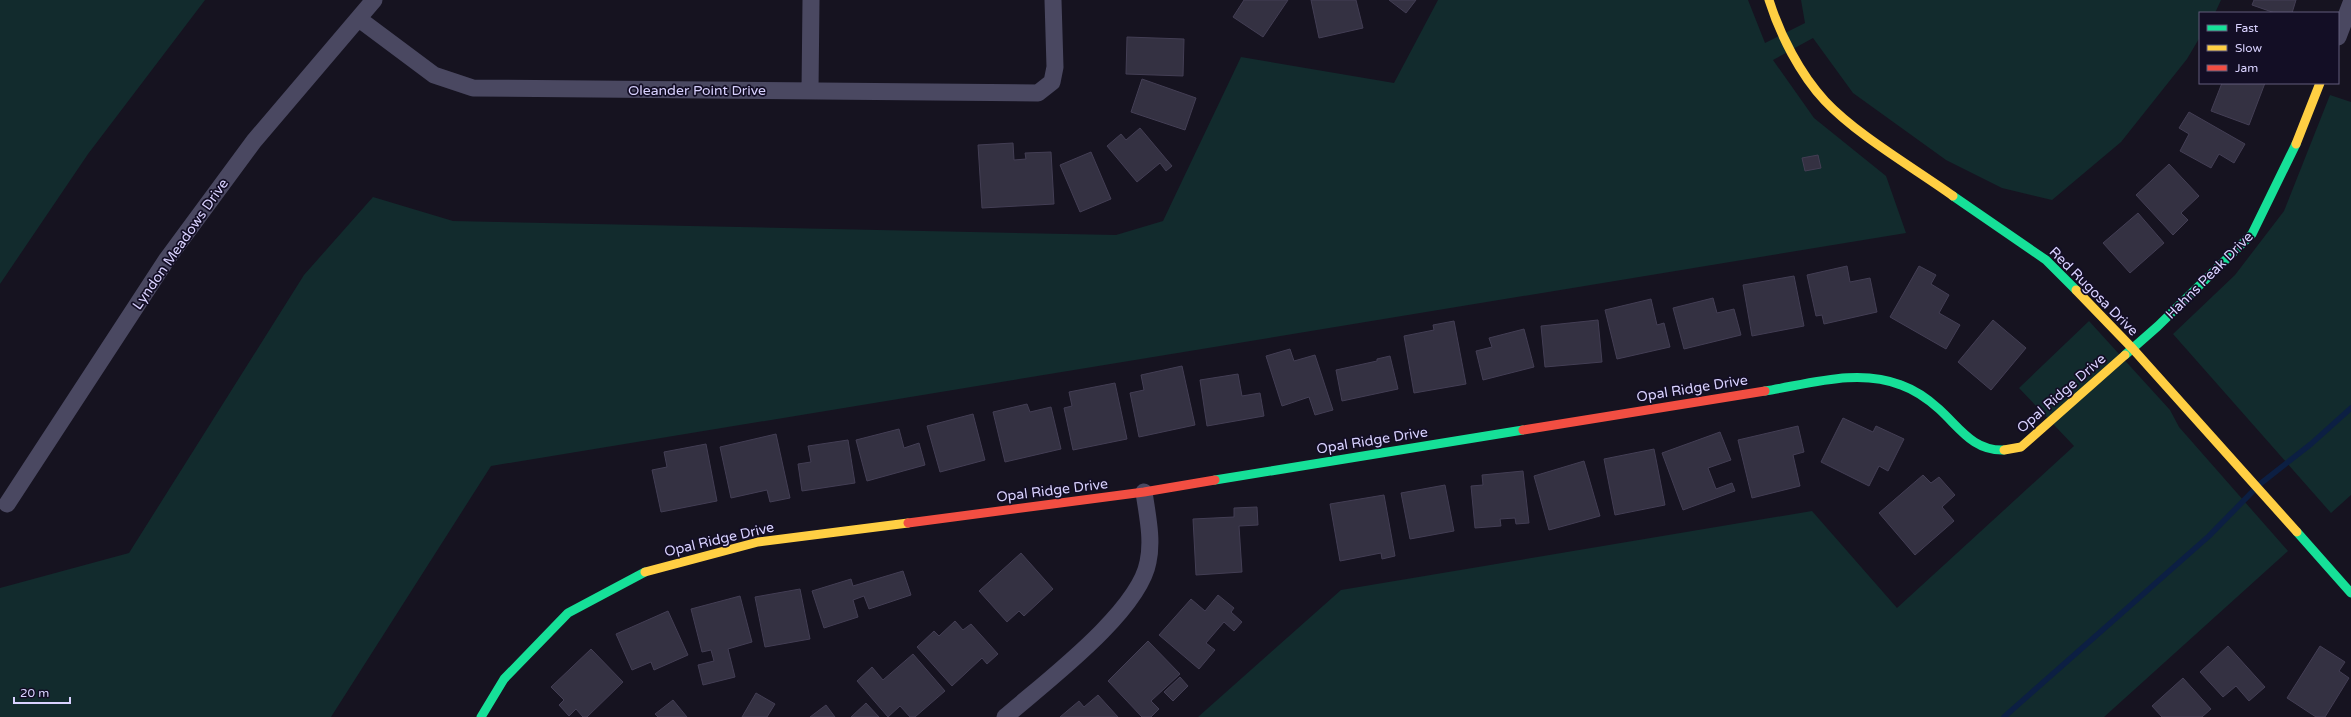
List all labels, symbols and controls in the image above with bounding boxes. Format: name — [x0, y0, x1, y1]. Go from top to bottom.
legend — [2199, 12, 2339, 84]
text: Fast — [2235, 21, 2259, 35]
text: Slow — [2235, 41, 2262, 55]
text: Jam — [2235, 61, 2258, 75]
street label: Oleander Point Drive — [628, 82, 766, 99]
street label: Lyndon Meadows Drive — [129, 175, 232, 313]
street label: Hahns Peak Drive — [2162, 228, 2257, 323]
street label: Red Rugosa Drive — [2046, 243, 2142, 339]
street label: Opal Ridge Drive — [2013, 350, 2109, 437]
street label: Opal Ridge Drive — [1635, 371, 1749, 406]
street label: Opal Ridge Drive — [1315, 423, 1429, 458]
street label: Opal Ridge Drive — [995, 475, 1109, 506]
street label: Opal Ridge Drive — [663, 519, 776, 560]
scale bar — [14, 679, 70, 705]
text: 20 m — [20, 686, 49, 700]

